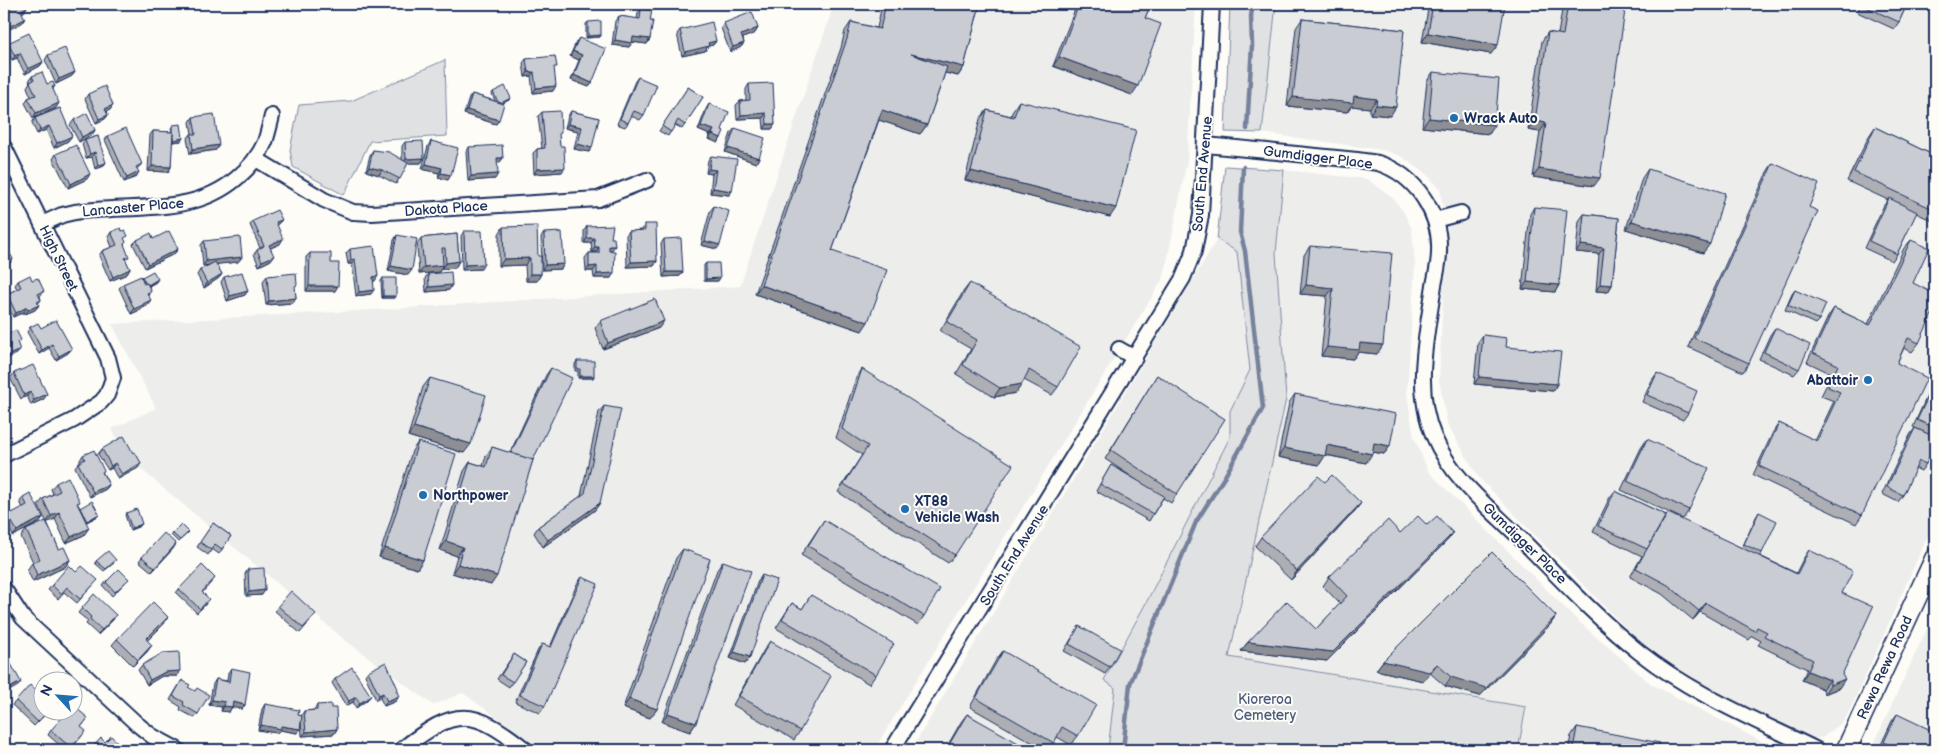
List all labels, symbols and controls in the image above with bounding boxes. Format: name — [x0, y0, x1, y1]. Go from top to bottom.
place label: Wrack Auto — [1464, 110, 1538, 127]
marker: Wrack Auto — [1448, 112, 1460, 124]
street label: South End Avenue — [1189, 116, 1216, 232]
street label: Gumdigger Place — [1262, 142, 1374, 173]
street label: Lancaster Place — [81, 195, 185, 220]
street label: Dakota Place — [404, 197, 488, 220]
street label: High Street — [35, 222, 82, 295]
place label: Abattoir — [1806, 372, 1858, 389]
marker: Abattoir — [1862, 374, 1874, 386]
place label: Northpower — [433, 487, 509, 504]
marker: Northpower — [417, 489, 429, 501]
place label: XT88 Vehicle Wash — [915, 493, 999, 526]
street label: Gumdigger Place — [1479, 499, 1570, 588]
street label: South End Avenue — [977, 502, 1052, 609]
marker: XT88 Vehicle Wash — [899, 503, 911, 515]
street label: Rewa Rewa Road — [1853, 613, 1916, 722]
north arrow — [32, 672, 82, 722]
text: N — [37, 682, 57, 699]
park label: Kioreroa Cemetery — [1234, 691, 1297, 724]

